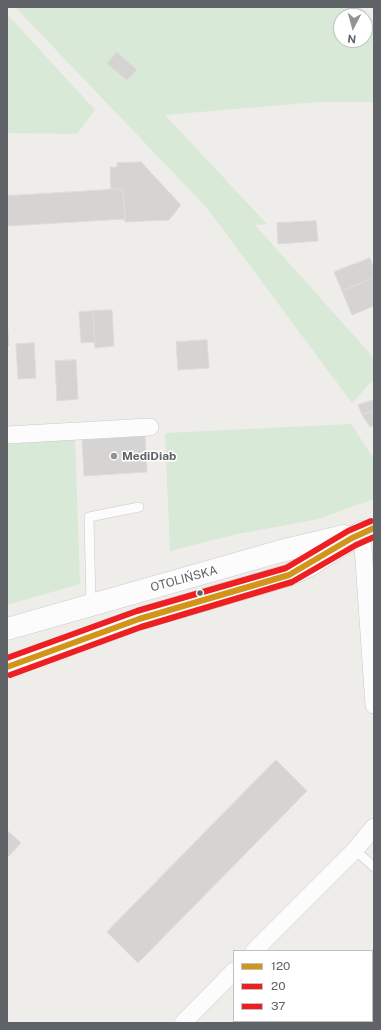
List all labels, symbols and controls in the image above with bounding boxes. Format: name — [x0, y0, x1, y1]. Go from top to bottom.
north arrow — [333, 8, 373, 48]
text: N — [347, 33, 357, 45]
place label: MediDiab — [122, 449, 176, 463]
marker: MediDiab — [109, 451, 119, 461]
street label: OTOLIŃSKA — [149, 563, 219, 595]
unlabelled marker — [195, 588, 205, 598]
legend — [233, 950, 373, 1022]
text: 120 — [271, 959, 290, 973]
text: 20 — [271, 979, 286, 993]
text: 37 — [271, 999, 286, 1013]

